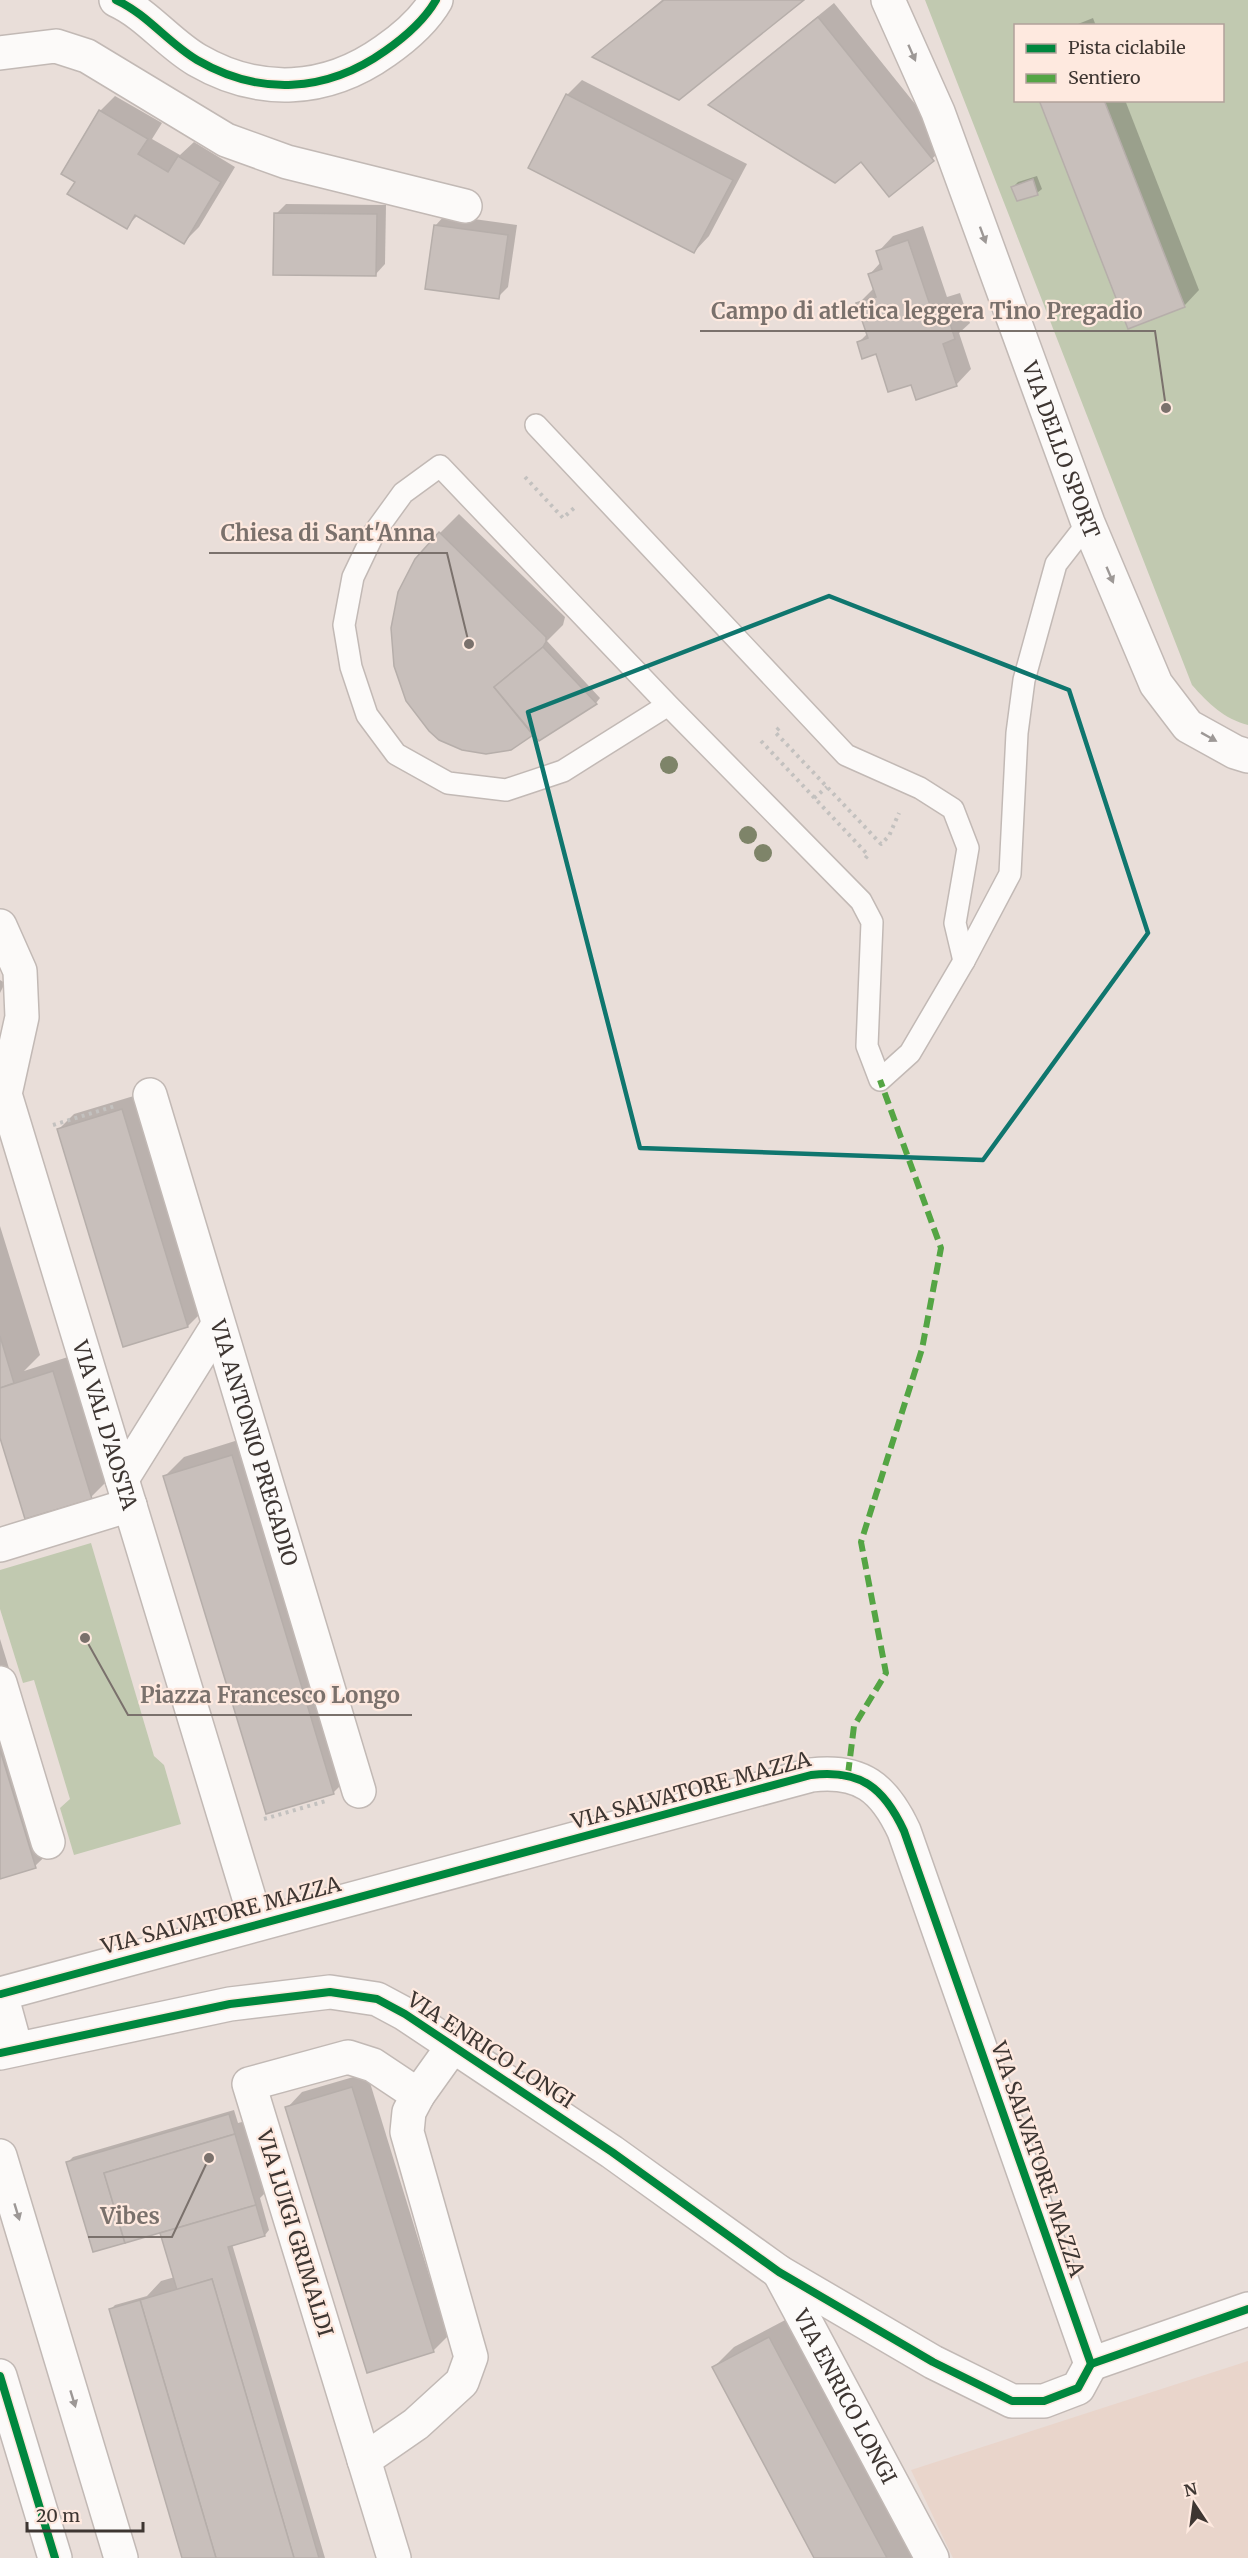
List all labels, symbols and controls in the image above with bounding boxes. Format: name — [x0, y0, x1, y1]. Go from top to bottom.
legend — [1014, 24, 1224, 102]
text: Pista ciclabile — [1068, 36, 1186, 59]
one-way arrow — [907, 45, 917, 63]
text: Sentiero — [1068, 66, 1140, 89]
one-way arrow — [979, 226, 988, 244]
callout: Campo di atletica leggera Tino Pregadio — [700, 291, 1155, 331]
text: Campo di atletica leggera Tino Pregadio — [711, 297, 1143, 325]
street label: VIA DELLO SPORT — [1016, 356, 1106, 542]
callout: Chiesa di Sant'Anna — [209, 513, 447, 553]
text: Chiesa di Sant'Anna — [221, 519, 435, 547]
one-way arrow — [1106, 566, 1115, 584]
one-way arrow — [1201, 732, 1218, 742]
street label: VIA ANTONIO PREGADIO — [204, 1315, 304, 1569]
street label: VIA VAL D'AOSTA — [67, 1336, 144, 1513]
callout: Piazza Francesco Longo — [128, 1675, 412, 1715]
text: Piazza Francesco Longo — [140, 1681, 400, 1709]
street label: VIA SALVATORE MAZZA — [567, 1745, 814, 1835]
street label: VIA SALVATORE MAZZA — [97, 1870, 344, 1960]
street label: VIA ENRICO LONGI — [401, 1985, 580, 2114]
street label: VIA SALVATORE MAZZA — [985, 2037, 1091, 2280]
street label: VIA LUIGI GRIMALDI — [250, 2125, 339, 2340]
callout: Vibes — [88, 2197, 172, 2237]
text: Vibes — [99, 2202, 160, 2230]
one-way arrow — [13, 2203, 22, 2221]
street label: VIA ENRICO LONGI — [787, 2303, 903, 2488]
one-way arrow — [69, 2390, 78, 2408]
north arrow — [1164, 2474, 1224, 2534]
text: N — [1182, 2478, 1199, 2501]
scale bar — [27, 2495, 142, 2533]
text: 20 m — [36, 2504, 80, 2527]

